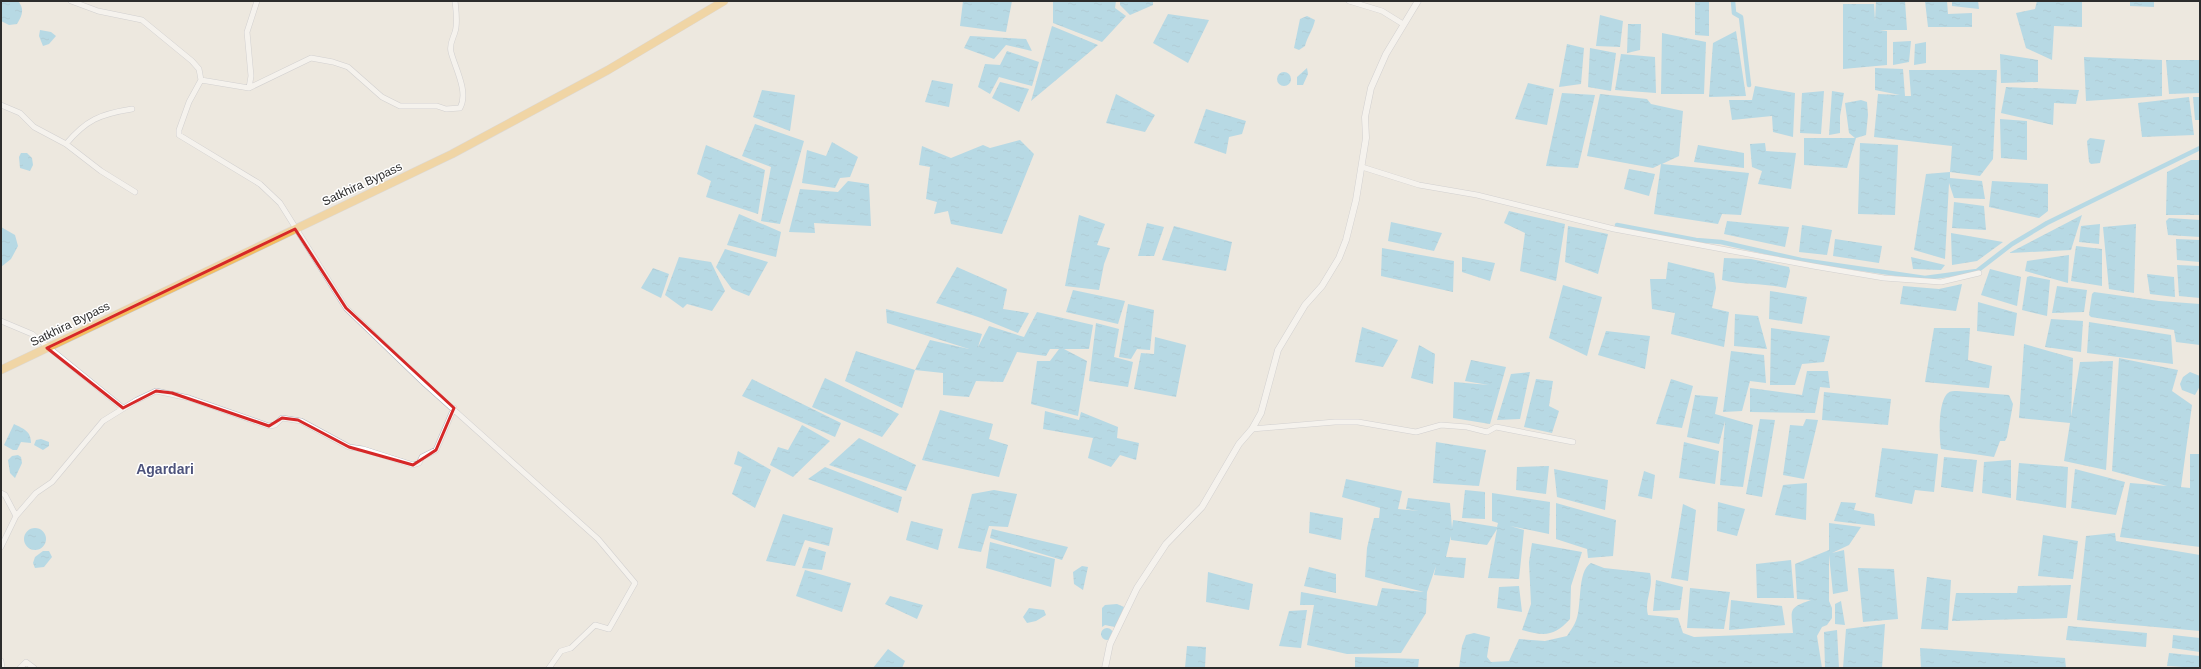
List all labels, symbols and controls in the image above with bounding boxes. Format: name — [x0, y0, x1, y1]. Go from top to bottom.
street label: Satkhira Bypass — [320, 159, 404, 209]
street label: Satkhira Bypass — [28, 299, 112, 349]
district label: Agardari — [136, 461, 194, 477]

